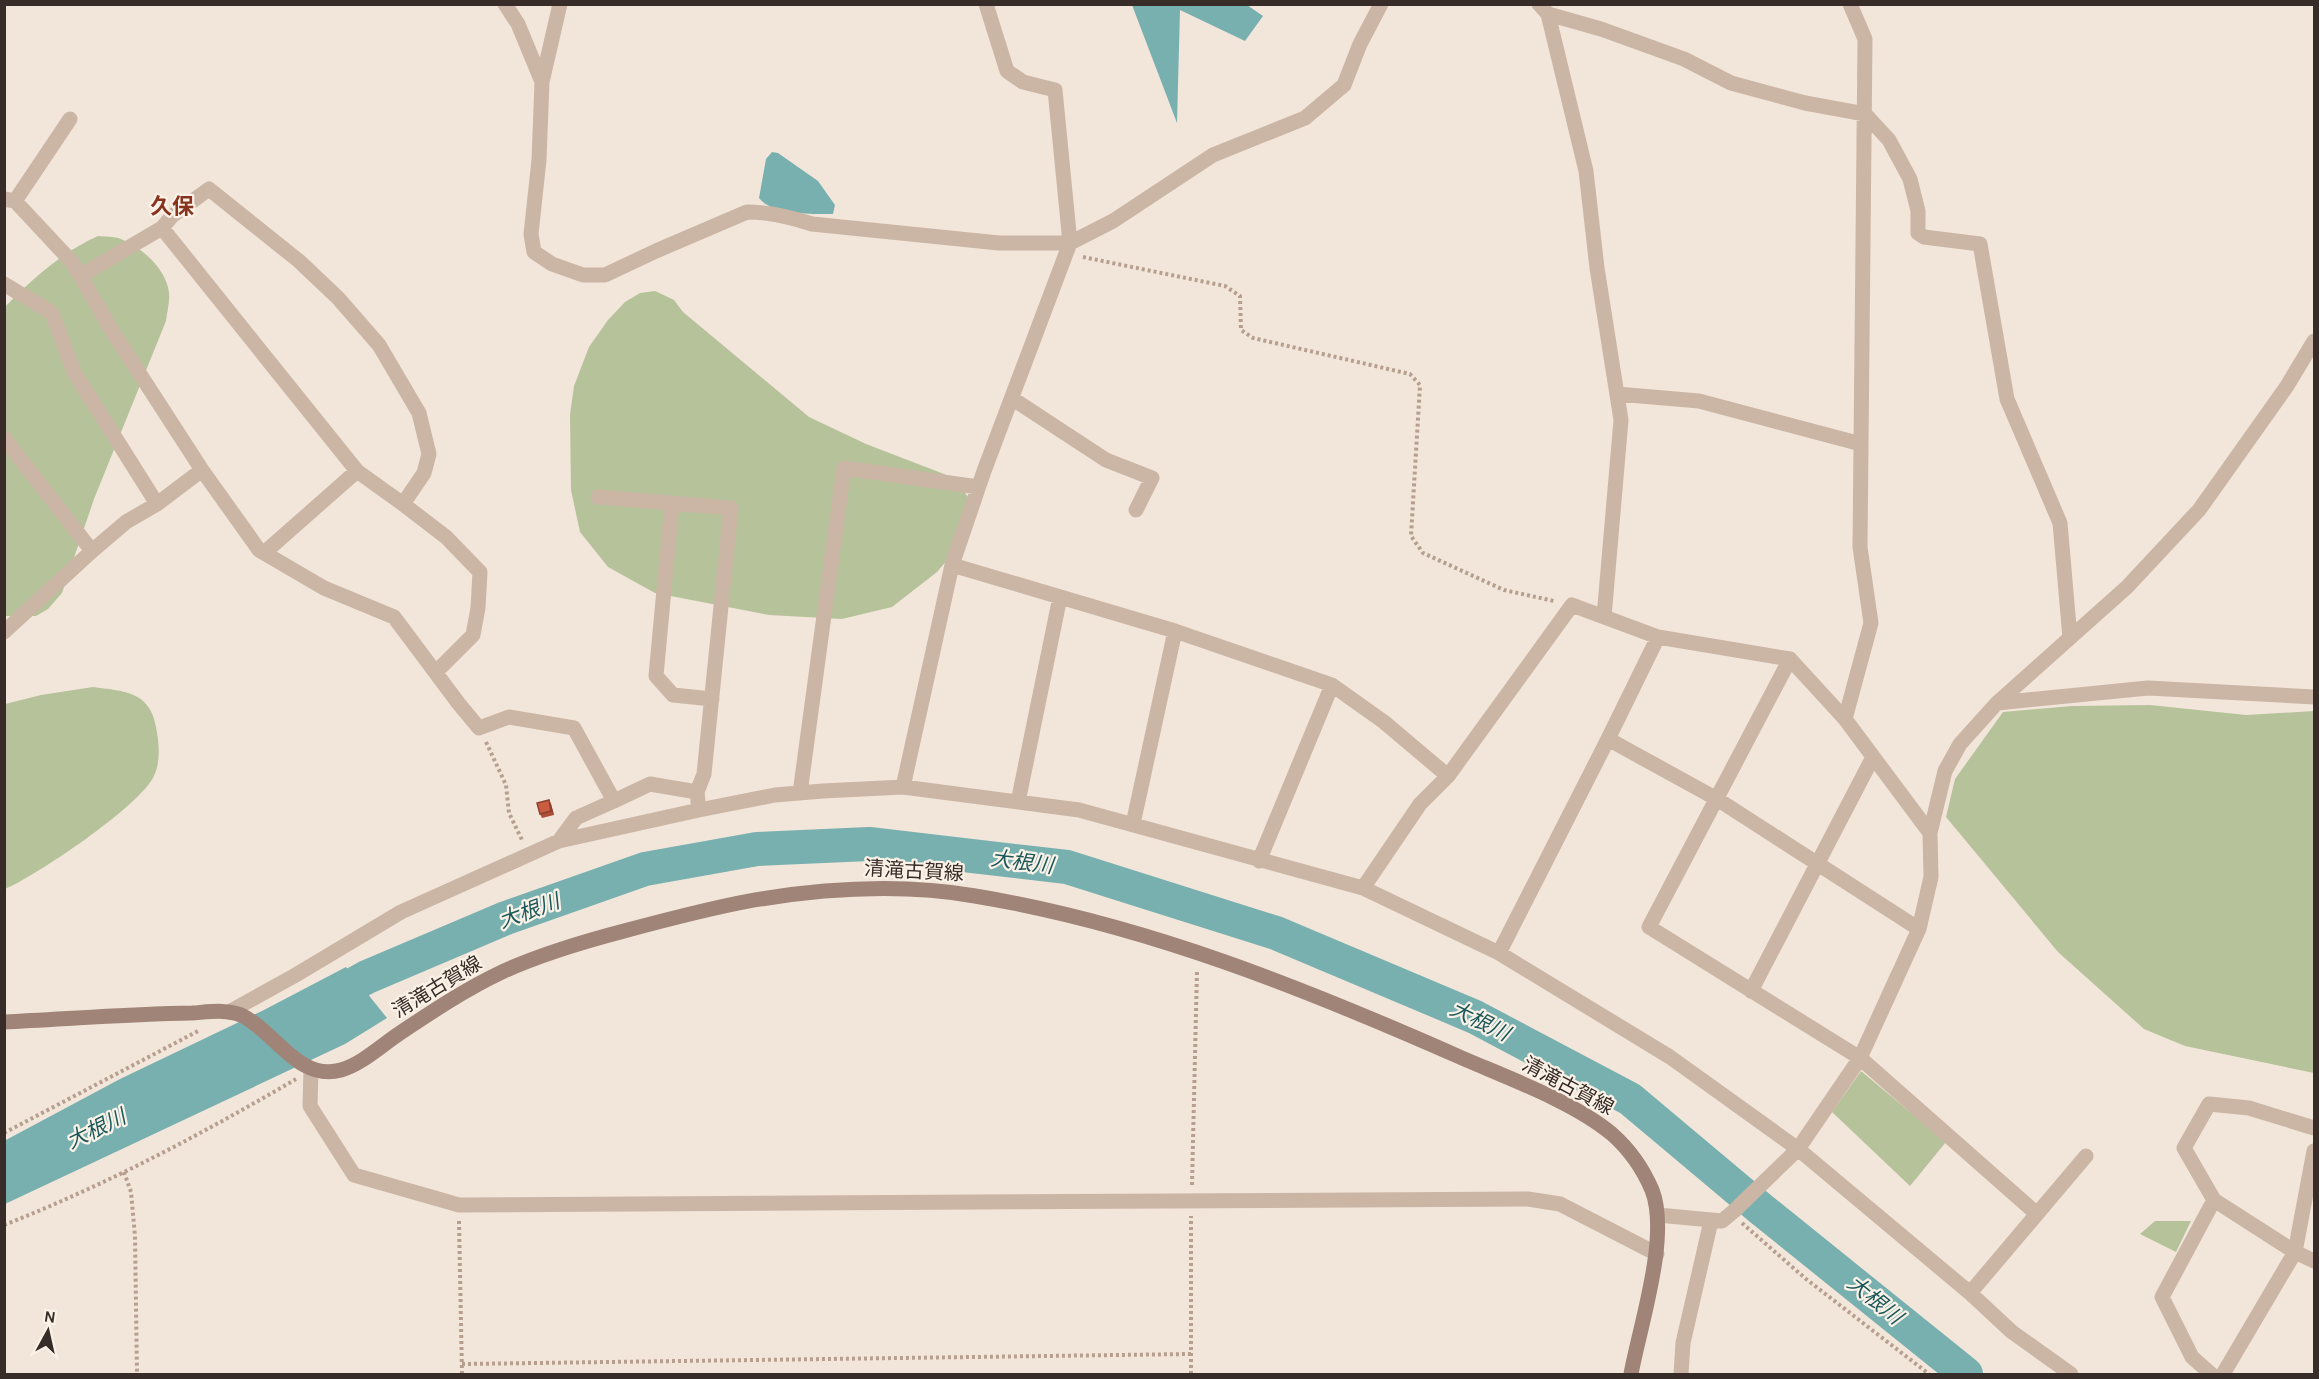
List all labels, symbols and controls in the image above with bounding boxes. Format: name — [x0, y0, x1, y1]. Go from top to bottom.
district label: 久保 — [150, 194, 194, 220]
water label: 大根川 — [989, 846, 1057, 878]
street label: 清滝古賀線 — [863, 857, 965, 885]
water label: 大根川 — [495, 888, 565, 933]
street label: 清滝古賀線 — [388, 951, 486, 1023]
water label: 大根川 — [1446, 996, 1515, 1046]
street label: 清滝古賀線 — [1518, 1052, 1618, 1120]
water label: 大根川 — [62, 1104, 131, 1154]
water label: 大根川 — [1843, 1271, 1909, 1330]
north arrow — [18, 1301, 78, 1361]
text: N — [43, 1306, 57, 1327]

